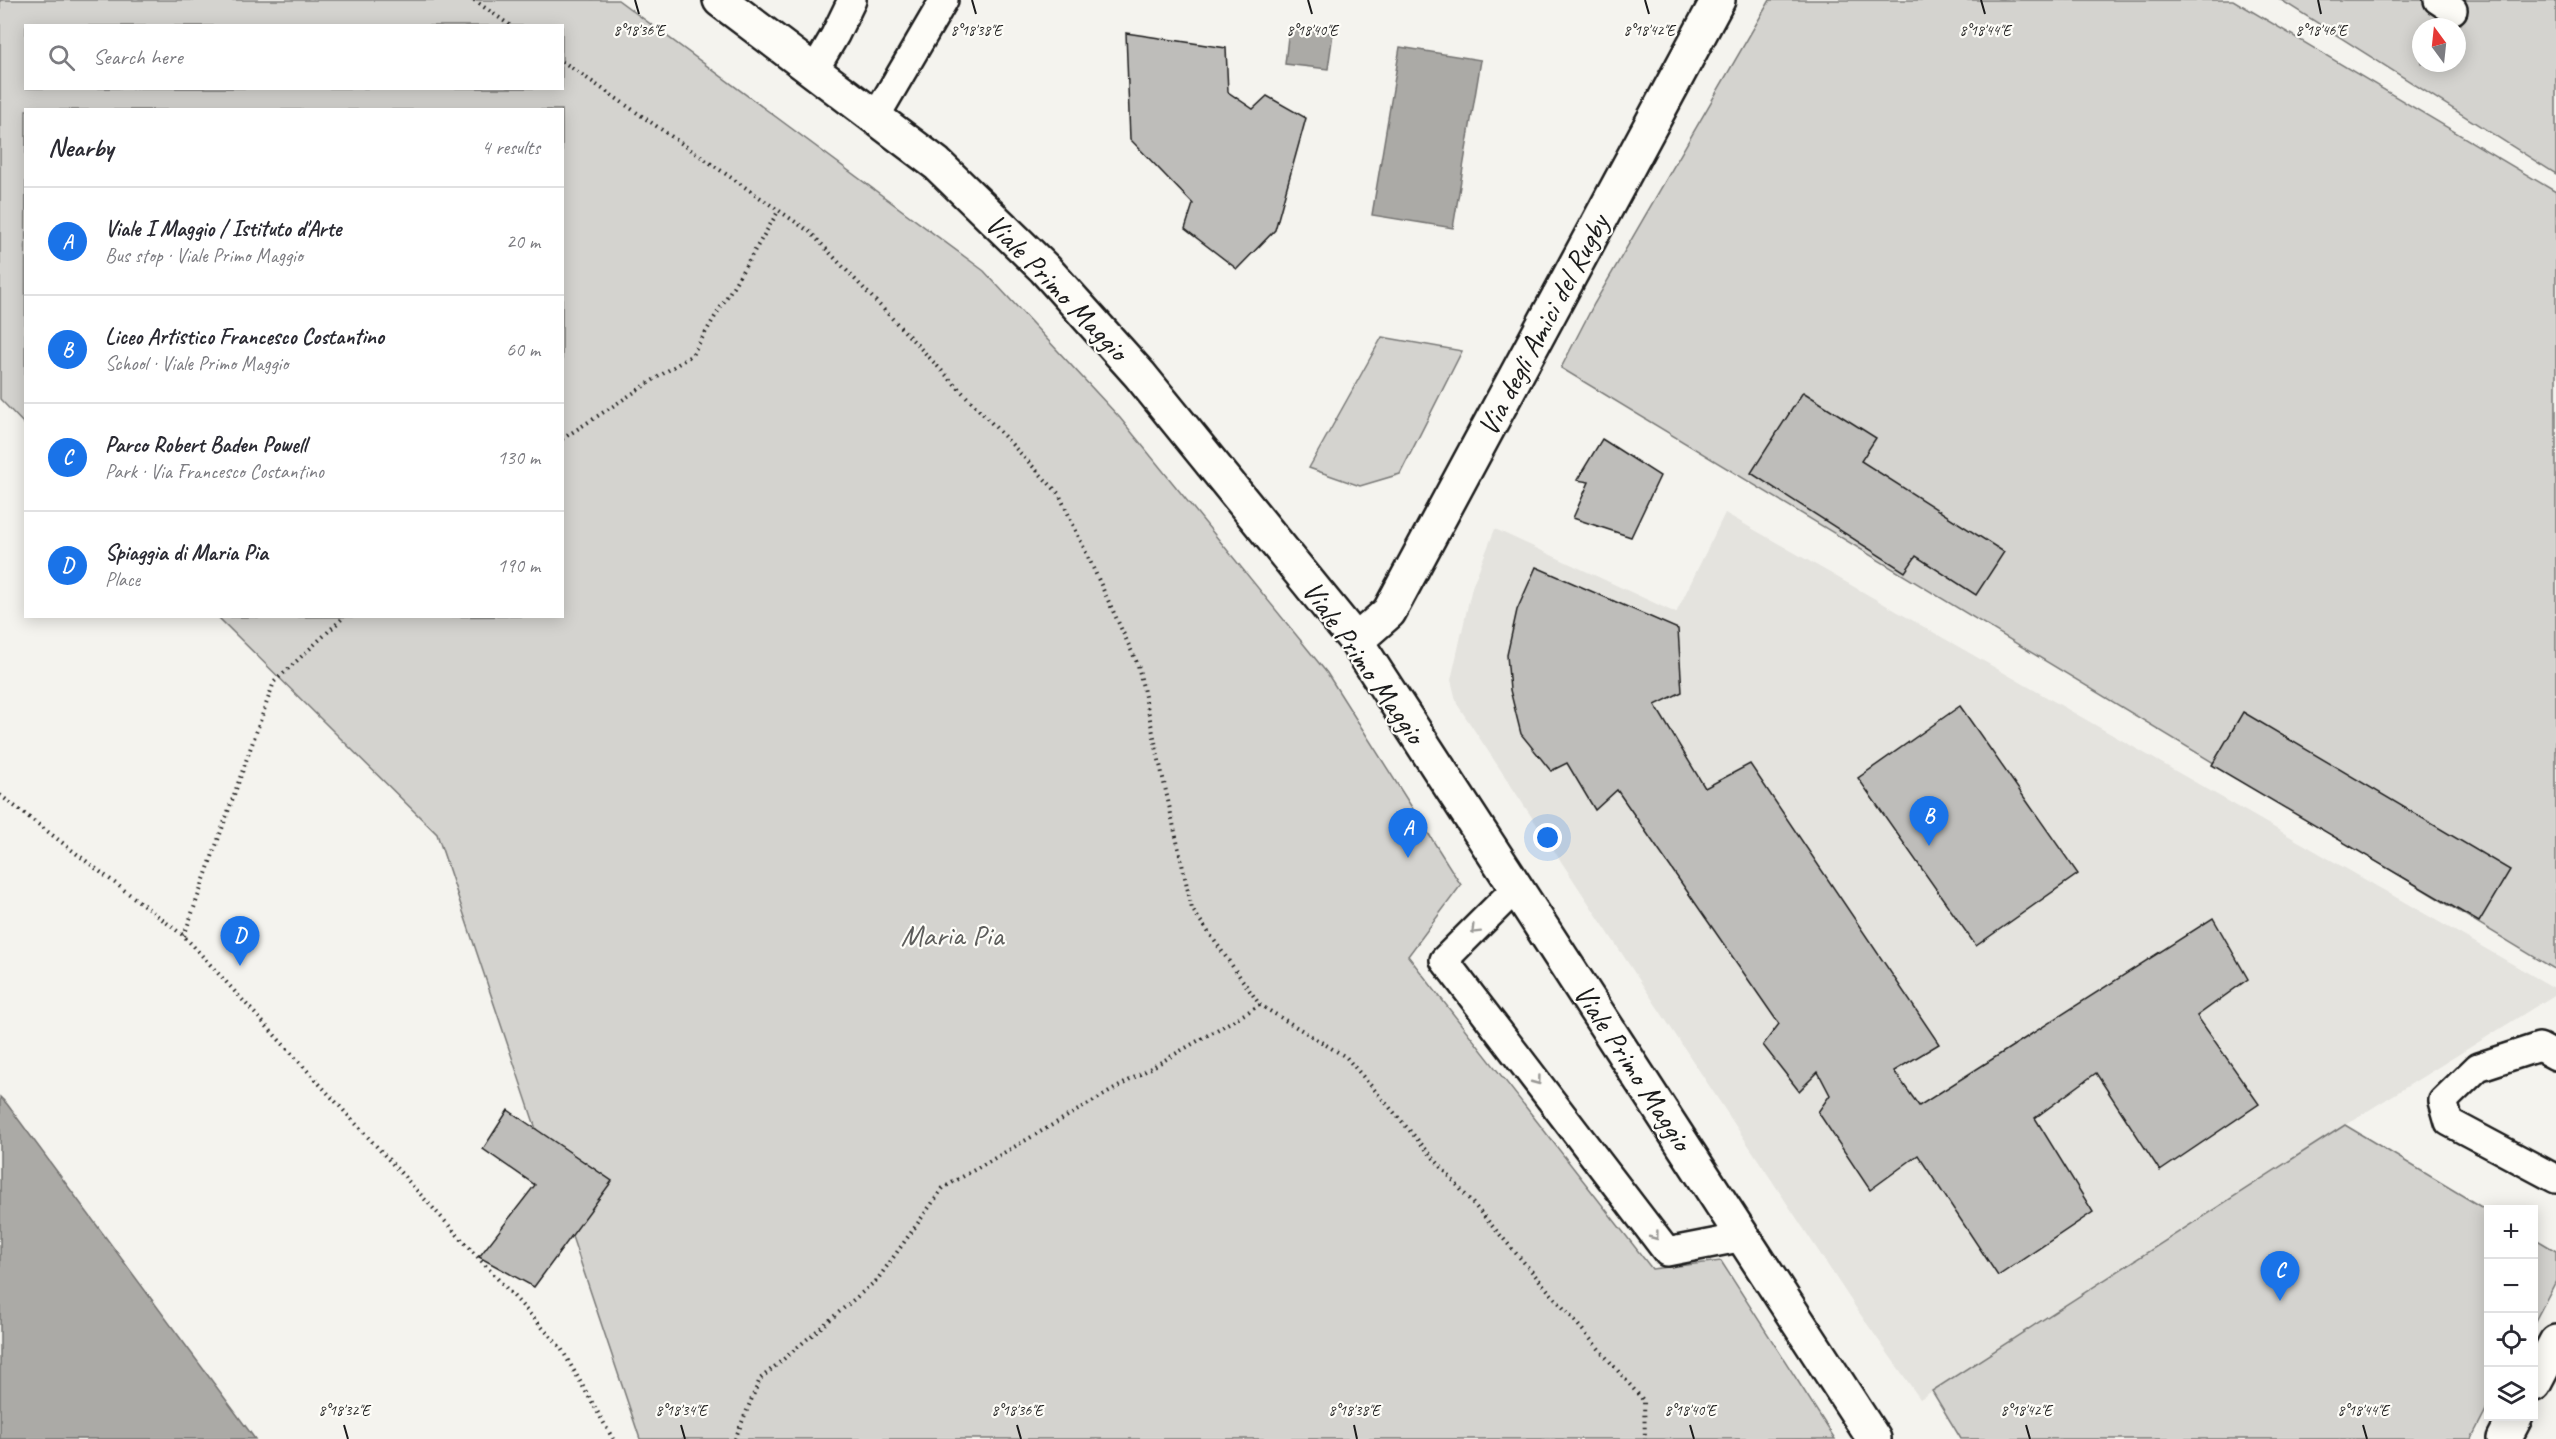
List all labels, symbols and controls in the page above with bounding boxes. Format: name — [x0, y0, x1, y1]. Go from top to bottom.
north arrow — [2412, 18, 2466, 72]
text: 8°18'36"E — [613, 21, 667, 40]
text: 8°18'38"E — [950, 21, 1004, 40]
text: 8°18'40"E — [1286, 21, 1340, 40]
text: 8°18'42"E — [1623, 21, 1677, 40]
text: 8°18'44"E — [1959, 21, 2013, 40]
text: 8°18'46"E — [2295, 21, 2349, 40]
search box — [24, 24, 564, 90]
icon: search — [45, 41, 78, 74]
text: Search here — [93, 43, 183, 71]
text: Nearby — [48, 131, 113, 164]
text: 4 results — [481, 135, 540, 160]
street label: Viale Primo Maggio — [977, 205, 1139, 371]
street label: Via degli Amici del Rugby — [1469, 205, 1619, 442]
text: Viale I Maggio / Istituto d'Arte — [105, 215, 341, 243]
text: A — [62, 229, 73, 254]
text: 20 m — [506, 229, 540, 254]
text: Bus stop · Viale Primo Maggio — [105, 243, 303, 268]
text: Liceo Artistico Francesco Costantino — [105, 323, 384, 351]
text: B — [62, 337, 73, 362]
text: 60 m — [506, 337, 540, 362]
text: School · Viale Primo Maggio — [105, 351, 288, 376]
text: Parco Robert Baden Powell — [105, 431, 307, 459]
text: C — [63, 445, 72, 470]
text: 130 m — [497, 445, 540, 470]
text: Park · Via Francesco Costantino — [105, 459, 324, 484]
text: Spiaggia di Maria Pia — [105, 539, 268, 567]
text: D — [62, 553, 73, 578]
text: 190 m — [497, 553, 540, 578]
text: Place — [105, 567, 140, 592]
street label: Viale Primo Maggio — [1294, 573, 1436, 754]
pin: B — [1910, 796, 1948, 846]
pin: A — [1388, 808, 1428, 858]
your location — [1533, 823, 1562, 852]
pin: D — [220, 916, 260, 966]
park label: Maria Pia — [901, 916, 1005, 954]
one-way arrow — [1471, 922, 1482, 933]
street label: Viale Primo Maggio — [1565, 977, 1703, 1160]
one-way arrow — [1529, 1074, 1540, 1085]
map controls — [2484, 1205, 2538, 1421]
button: + — [2484, 1205, 2538, 1259]
one-way arrow — [1647, 1229, 1658, 1240]
pin: C — [2260, 1252, 2300, 1301]
button: − — [2484, 1259, 2538, 1313]
button: locate — [2484, 1313, 2538, 1367]
button: layers — [2484, 1367, 2538, 1421]
text: 8°18'32"E — [318, 1401, 372, 1420]
text: 8°18'34"E — [655, 1401, 709, 1420]
text: 8°18'36"E — [991, 1401, 1045, 1420]
text: 8°18'38"E — [1328, 1401, 1382, 1420]
text: 8°18'40"E — [1664, 1401, 1718, 1420]
text: 8°18'42"E — [2000, 1401, 2054, 1420]
text: 8°18'44"E — [2337, 1401, 2391, 1420]

